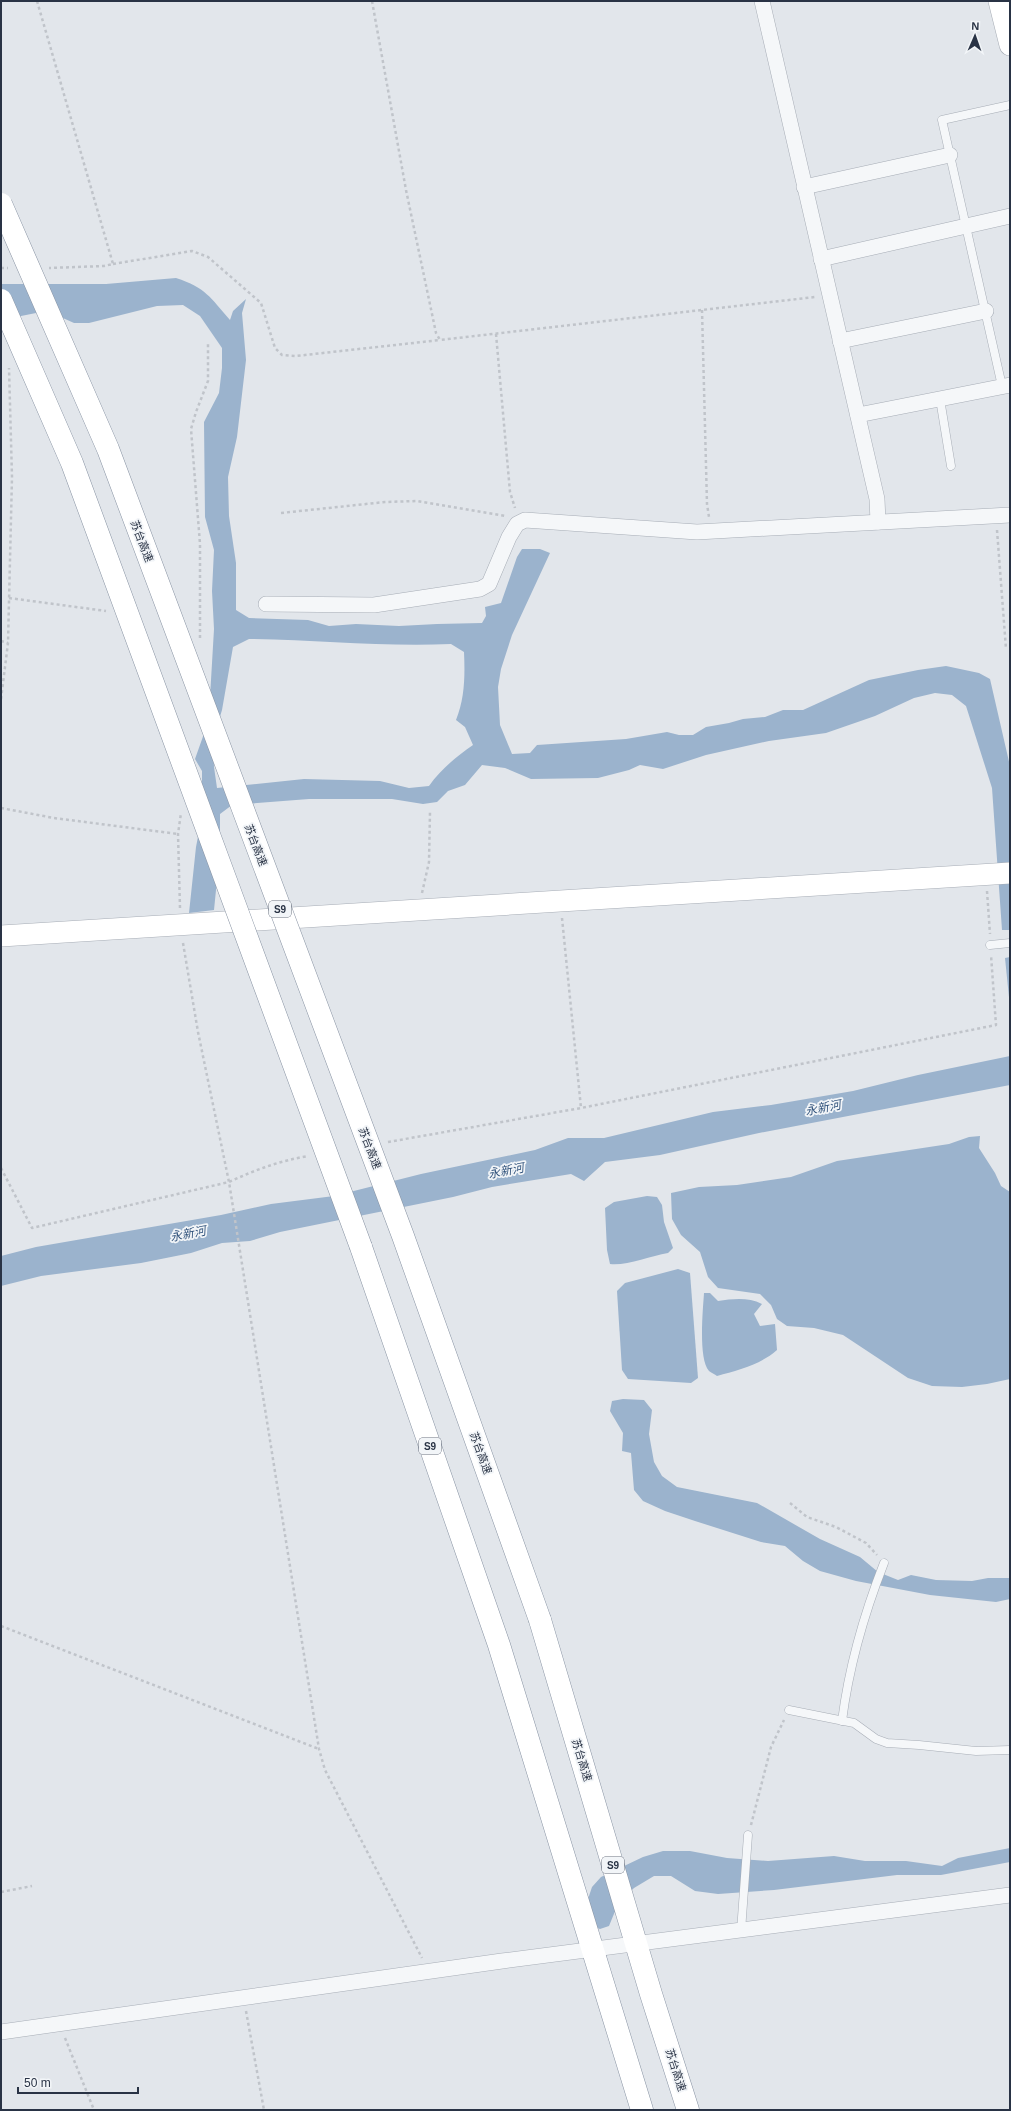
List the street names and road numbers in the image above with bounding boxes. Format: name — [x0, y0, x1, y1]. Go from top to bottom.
street label: 苏台高速 — [129, 518, 155, 564]
street label: 苏台高速 — [243, 822, 269, 868]
road number: S9 — [269, 901, 291, 917]
street label: 苏台高速 — [357, 1125, 383, 1171]
street label: 苏台高速 — [468, 1430, 494, 1476]
road number: S9 — [419, 1438, 441, 1454]
street label: 苏台高速 — [570, 1737, 594, 1783]
road number: S9 — [602, 1857, 624, 1873]
street label: 苏台高速 — [663, 2047, 689, 2093]

